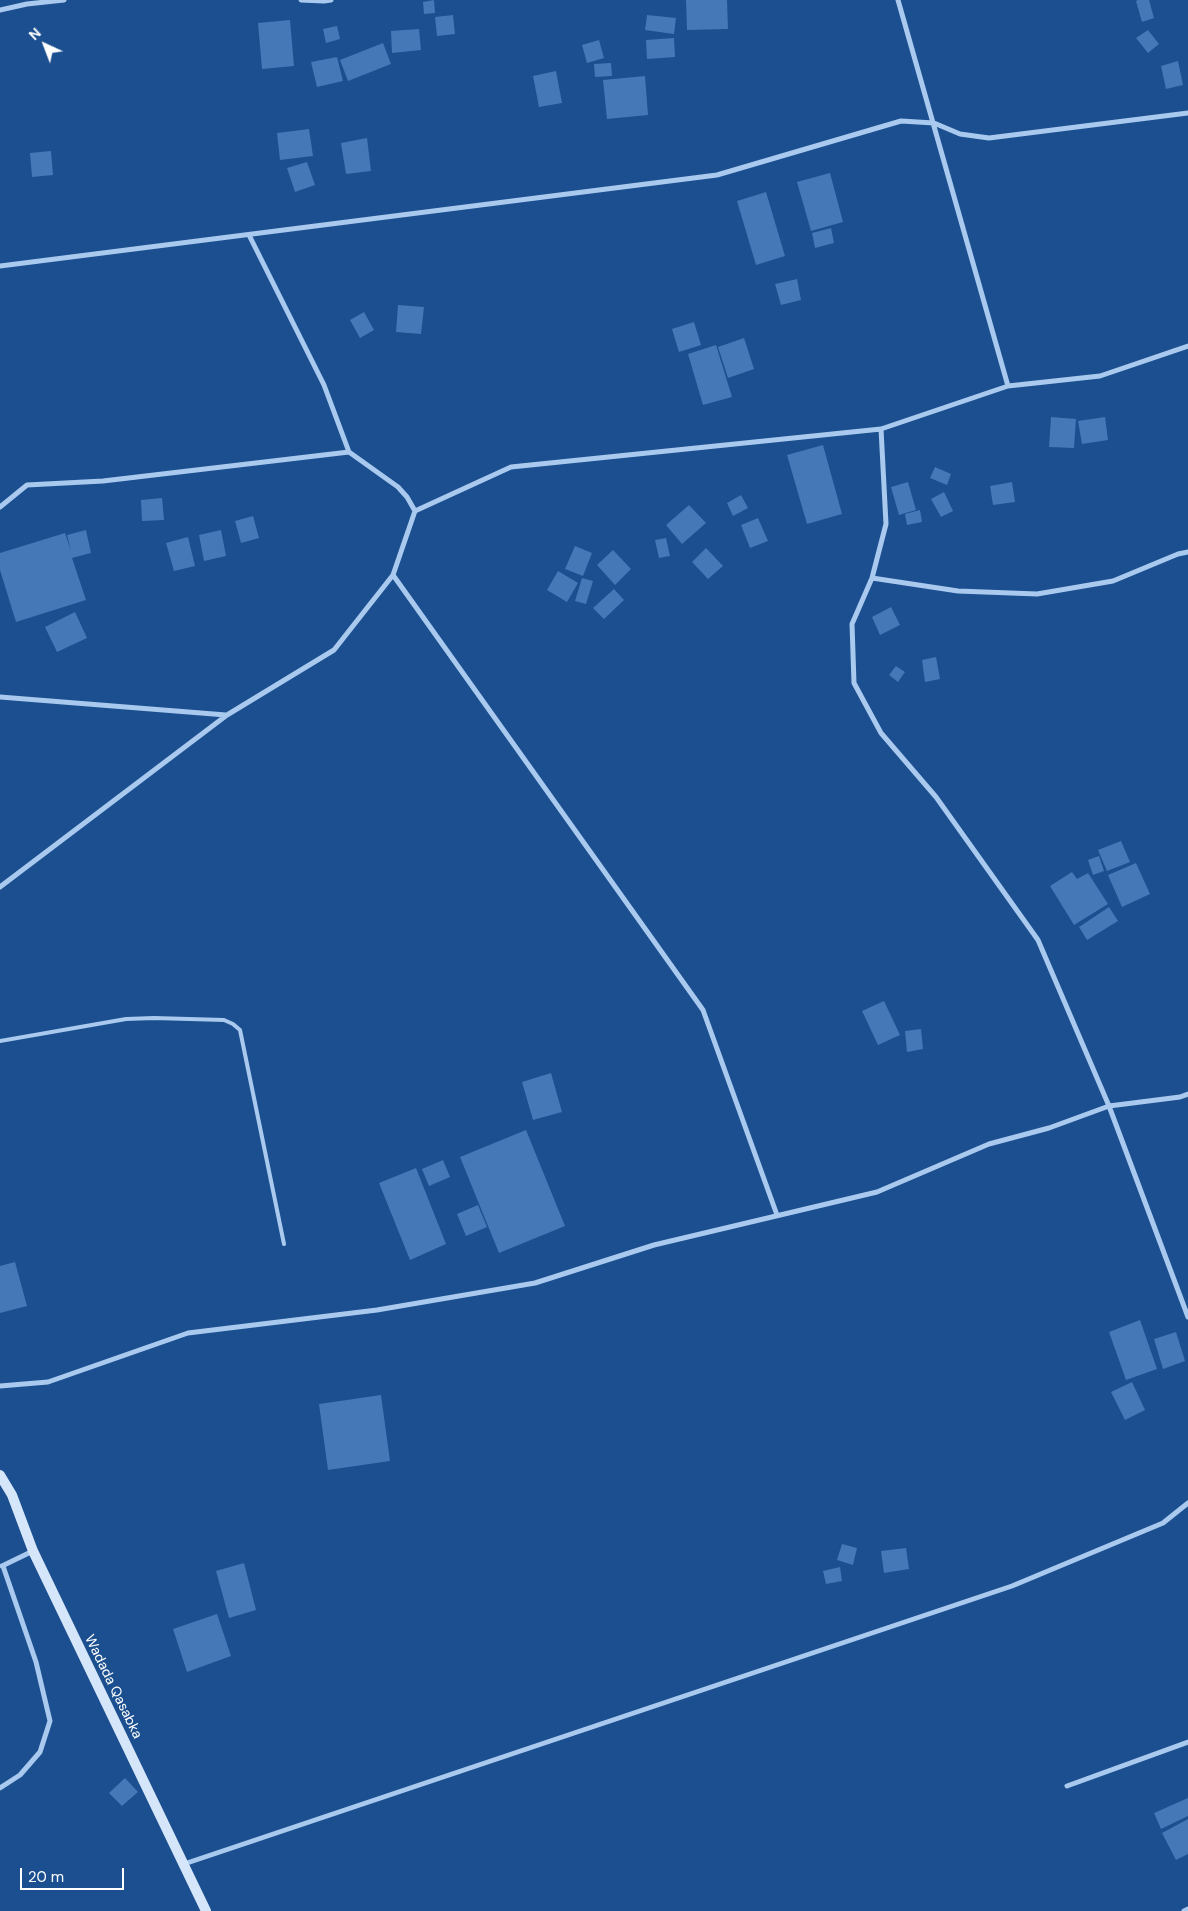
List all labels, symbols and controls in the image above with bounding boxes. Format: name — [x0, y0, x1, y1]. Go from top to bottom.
north arrow — [20, 20, 70, 70]
text: N — [25, 24, 45, 44]
street label: Wadada Qasabka — [81, 1632, 145, 1742]
scale bar — [22, 1858, 126, 1890]
text: 20 m — [28, 1867, 64, 1887]

